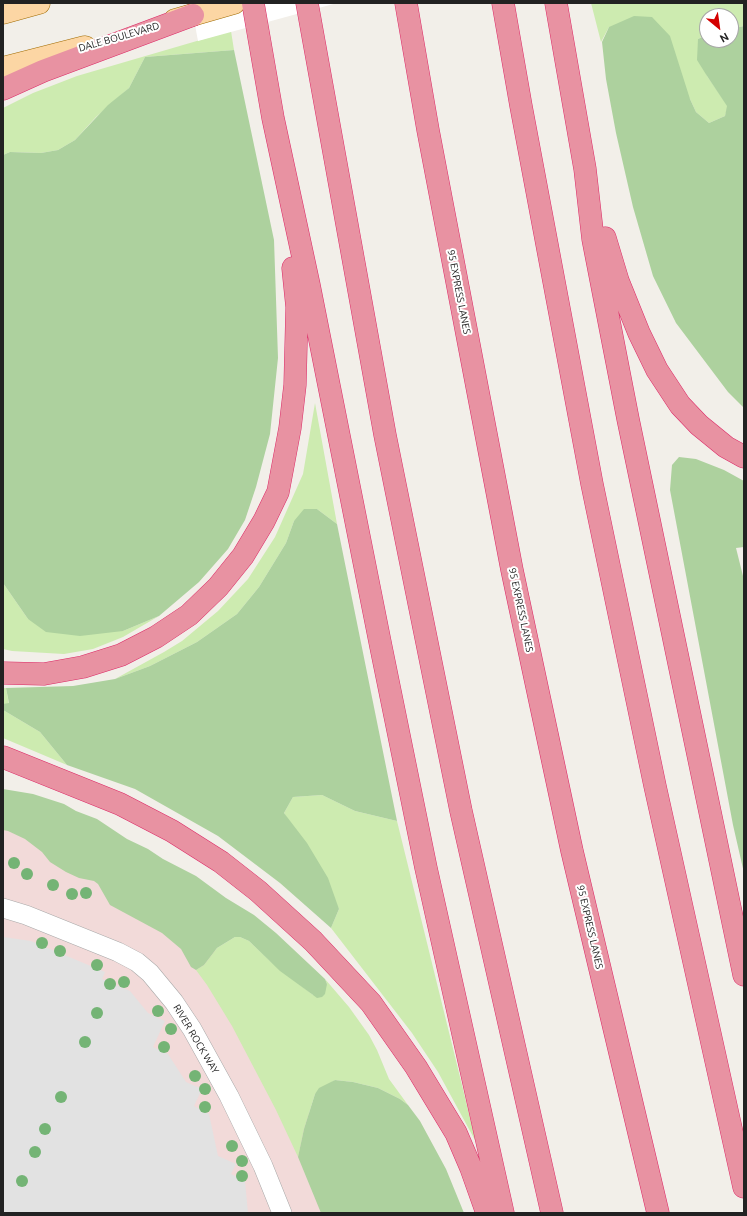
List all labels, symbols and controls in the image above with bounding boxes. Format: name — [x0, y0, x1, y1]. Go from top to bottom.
north arrow — [699, 8, 739, 48]
street label: DALE BOULEVARD — [77, 20, 161, 54]
text: N — [718, 30, 731, 45]
street label: 95 EXPRESS LANES — [445, 249, 473, 335]
street label: 95 EXPRESS LANES — [506, 567, 536, 653]
street label: 95 EXPRESS LANES — [575, 884, 605, 970]
street label: RIVER ROCK WAY — [171, 1002, 221, 1076]

